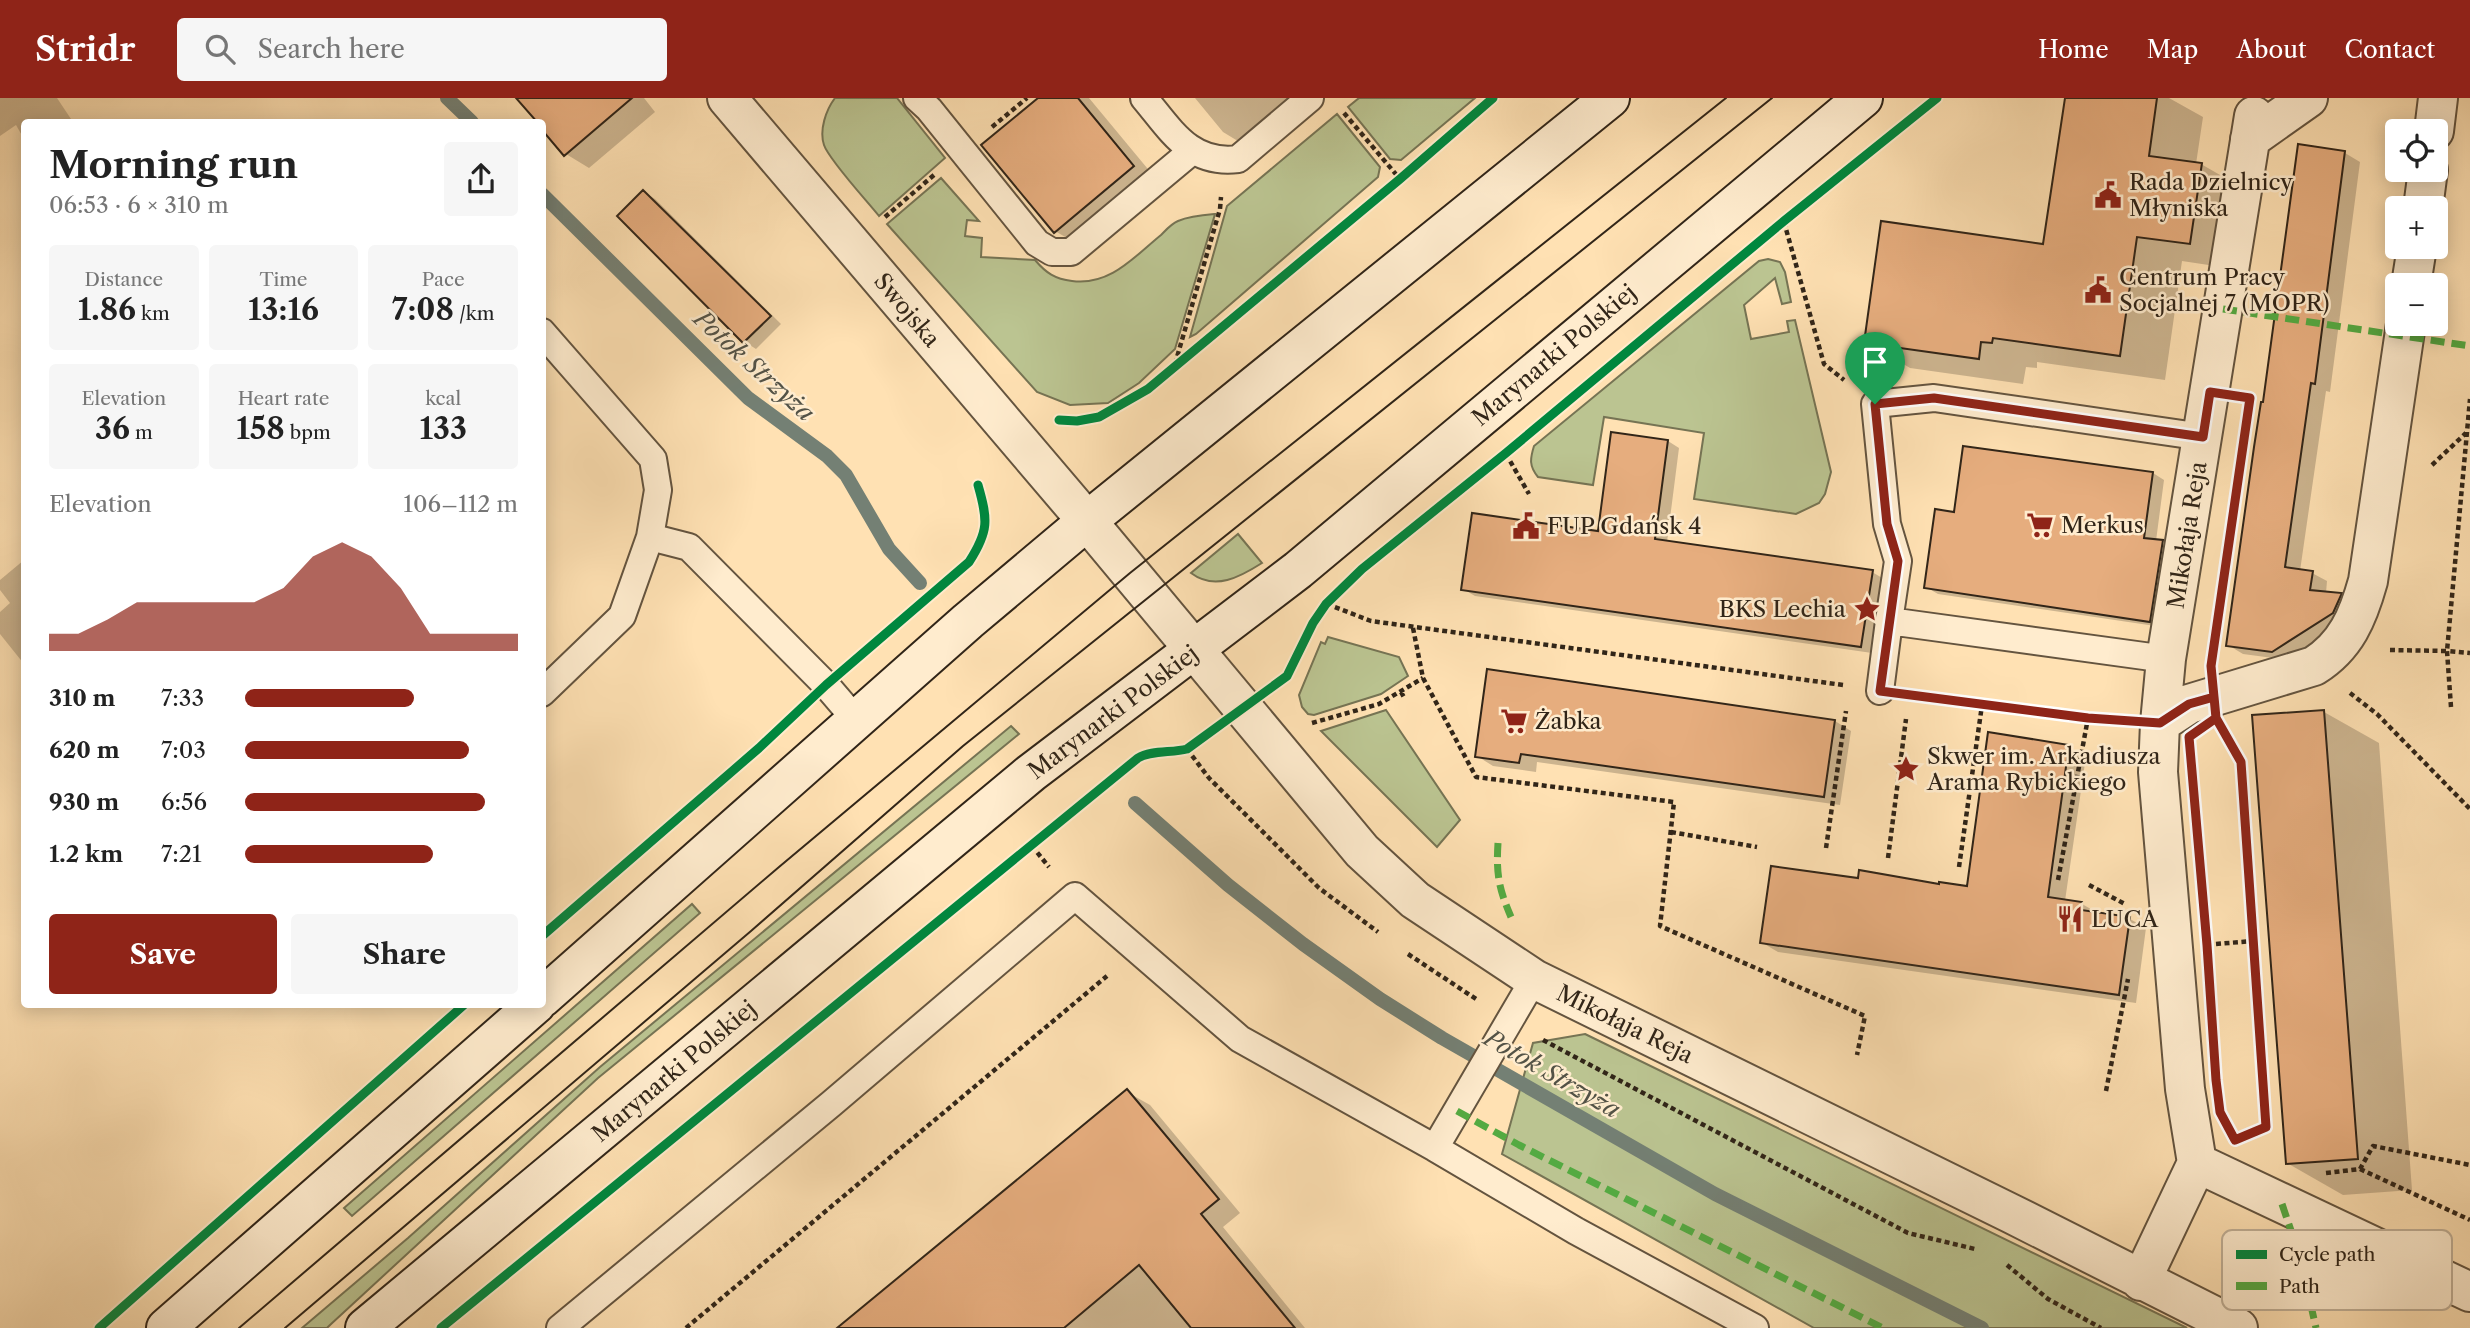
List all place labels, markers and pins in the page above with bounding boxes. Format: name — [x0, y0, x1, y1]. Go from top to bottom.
place label: Rada Dzielnicy Młyniska — [2129, 168, 2293, 222]
public building icon: Rada Dzielnicy Młyniska — [2093, 180, 2123, 210]
place label: Centrum Pracy Socjalnej 7 (MOPR) — [2119, 263, 2330, 317]
public building icon: Centrum Pracy Socjalnej 7 (MOPR) — [2083, 275, 2113, 305]
pin — [1845, 332, 1905, 404]
supermarket icon: Merkus — [2025, 510, 2055, 540]
public building icon: FUP Gdańsk 4 — [1511, 511, 1541, 541]
place label: Merkus — [2061, 511, 2144, 539]
place label: FUP Gdańsk 4 — [1547, 512, 1701, 540]
place icon: BKS Lechia — [1852, 594, 1882, 624]
place label: BKS Lechia — [1719, 595, 1847, 623]
supermarket icon: Żabka — [1499, 706, 1529, 736]
place label: Żabka — [1535, 707, 1602, 735]
place label: Skwer im. Arkadiusza Arama Rybickiego — [1926, 742, 2162, 796]
place icon: Skwer im. Arkadiusza Arama Rybickiego — [1891, 754, 1921, 784]
restaurant icon: LUCA — [2055, 904, 2085, 934]
place label: LUCA — [2091, 905, 2159, 933]

